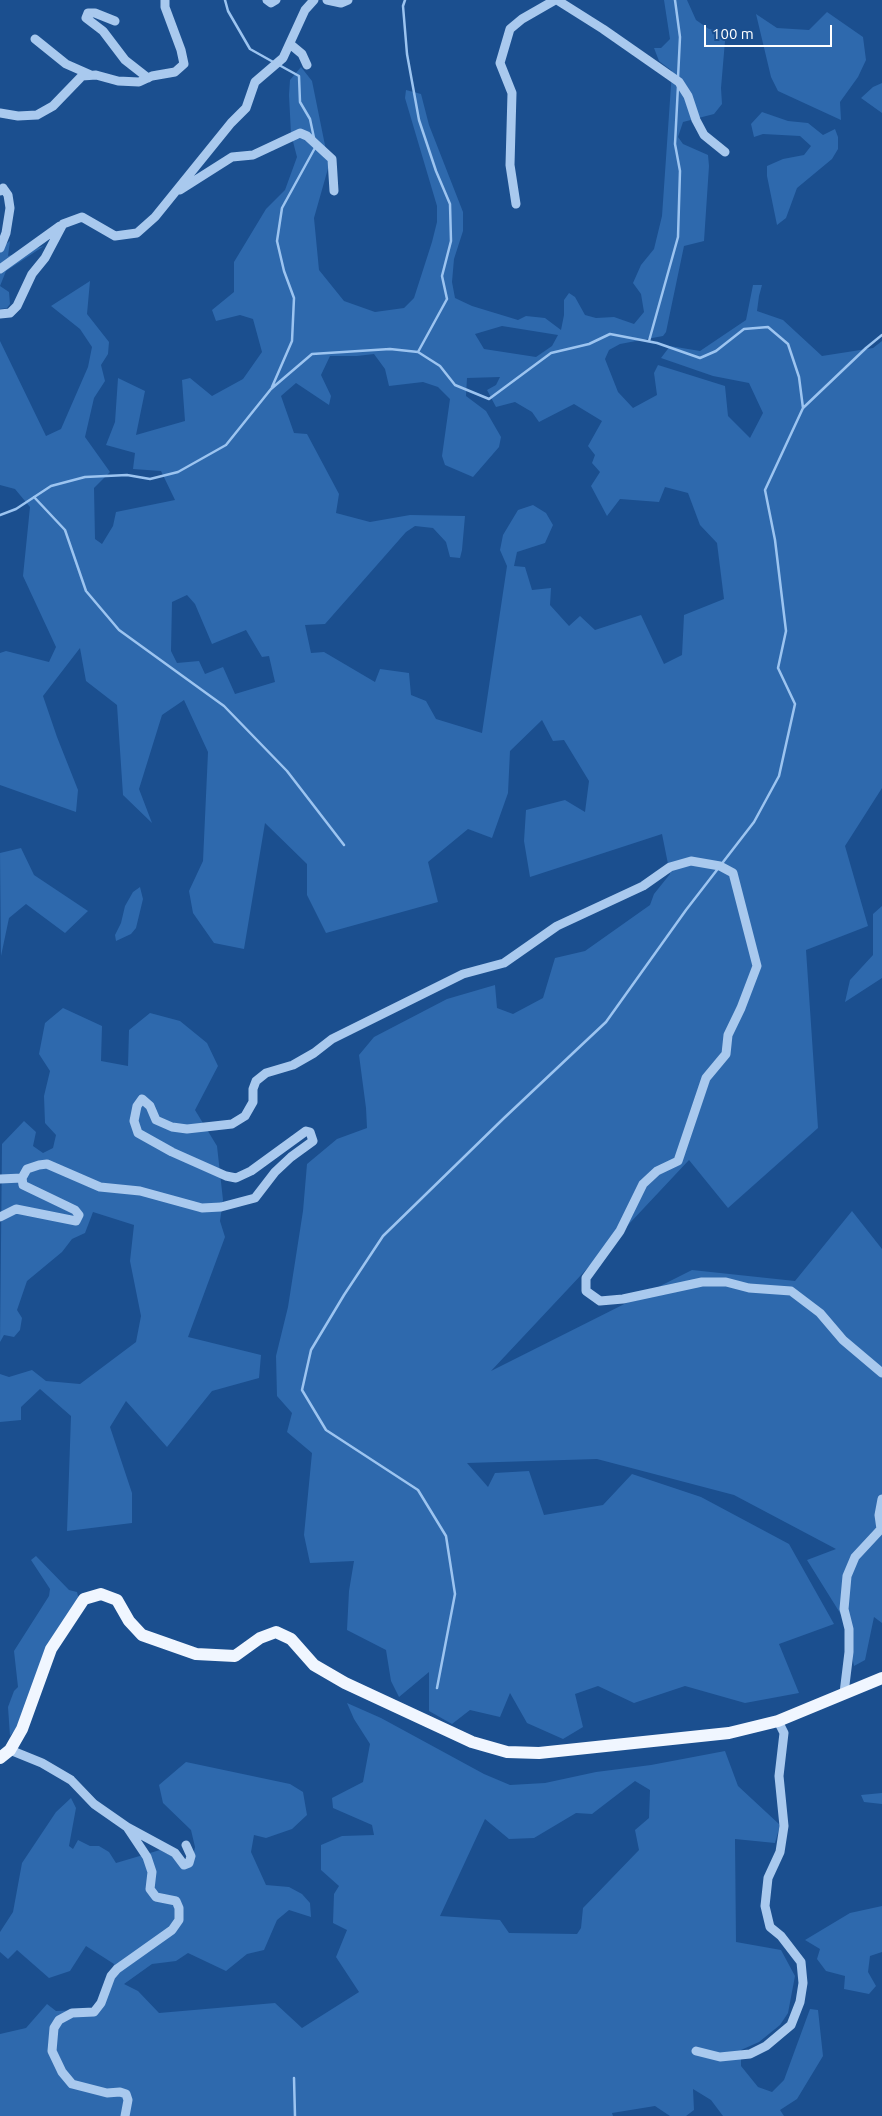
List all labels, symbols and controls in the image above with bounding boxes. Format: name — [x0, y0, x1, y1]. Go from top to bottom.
scale bar — [707, 15, 834, 47]
text: 100 m — [712, 25, 754, 42]

